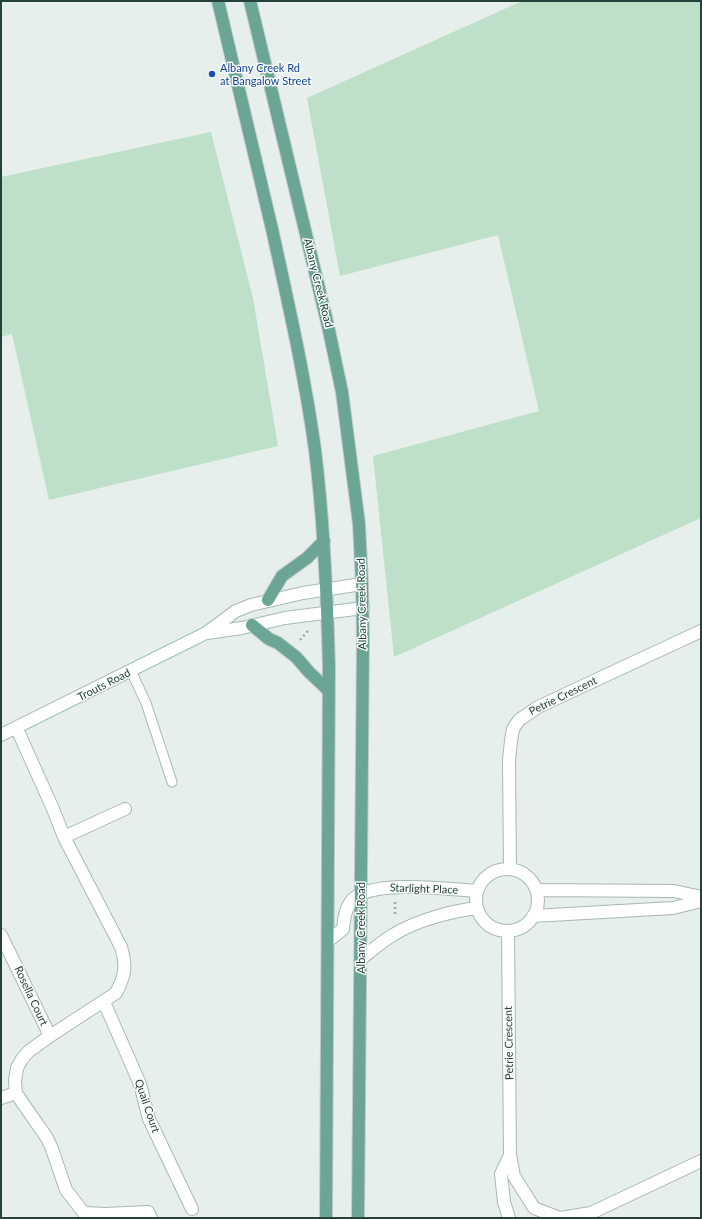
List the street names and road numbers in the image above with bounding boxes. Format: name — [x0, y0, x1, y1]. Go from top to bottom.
street label: Albany Creek Road — [301, 237, 335, 329]
street label: Albany Creek Road — [355, 558, 369, 650]
street label: Trouts Road — [75, 666, 133, 704]
street label: Petrie Crescent — [527, 674, 599, 718]
street label: Starlight Place — [390, 881, 458, 897]
street label: Albany Creek Road — [354, 882, 368, 974]
street label: Rosella Court — [11, 964, 51, 1028]
street label: Petrie Crescent — [502, 1006, 516, 1080]
street label: Quail Court — [132, 1077, 162, 1135]

